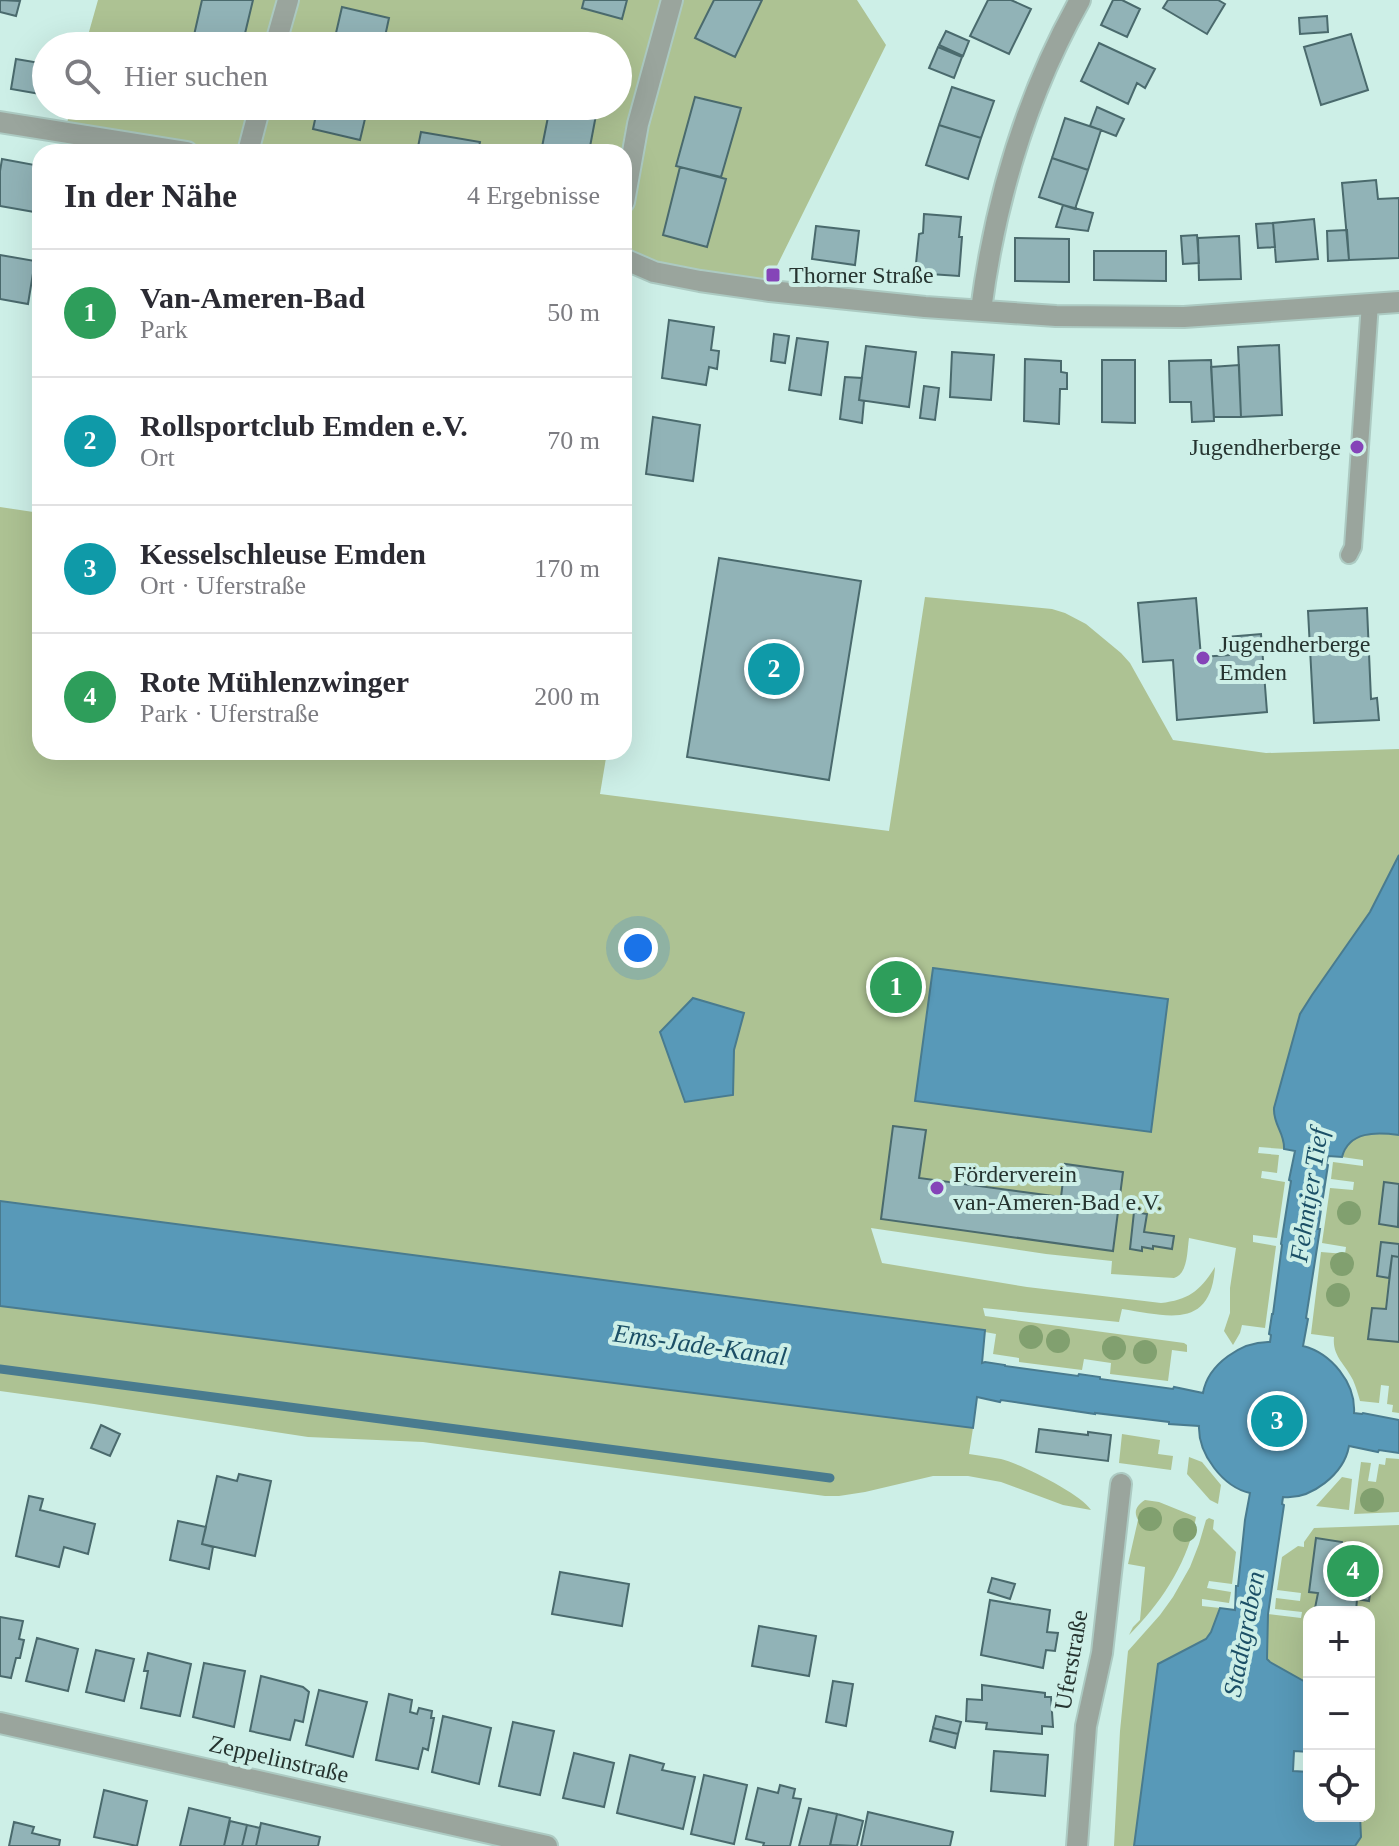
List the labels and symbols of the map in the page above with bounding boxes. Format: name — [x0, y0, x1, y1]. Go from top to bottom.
place label: Thorner Straße — [789, 262, 934, 288]
marker: Thorner Straße — [764, 266, 782, 284]
place label: Jugendherberge — [1190, 434, 1341, 460]
marker: Jugendherberge — [1348, 438, 1366, 456]
place label: Jugendherberge Emden — [1219, 631, 1371, 685]
pin: 2 — [748, 639, 800, 699]
marker: Jugendherberge Emden — [1194, 649, 1212, 667]
your location — [618, 928, 658, 968]
pin: 1 — [870, 957, 922, 1017]
water label: Fehntjer Tief — [1284, 1122, 1334, 1265]
place label: Förderverein van-Ameren-Bad e.V. — [953, 1161, 1162, 1215]
marker: Förderverein van-Ameren-Bad e.V. — [928, 1179, 946, 1197]
water label: Ems-Jade-Kanal — [610, 1318, 789, 1372]
pin: 3 — [1251, 1391, 1303, 1451]
pin: 4 — [1327, 1541, 1379, 1601]
water label: Stadtgraben — [1218, 1569, 1270, 1699]
street label: Uferstraße — [1049, 1608, 1093, 1712]
street label: Zeppelinstraße — [207, 1730, 351, 1788]

